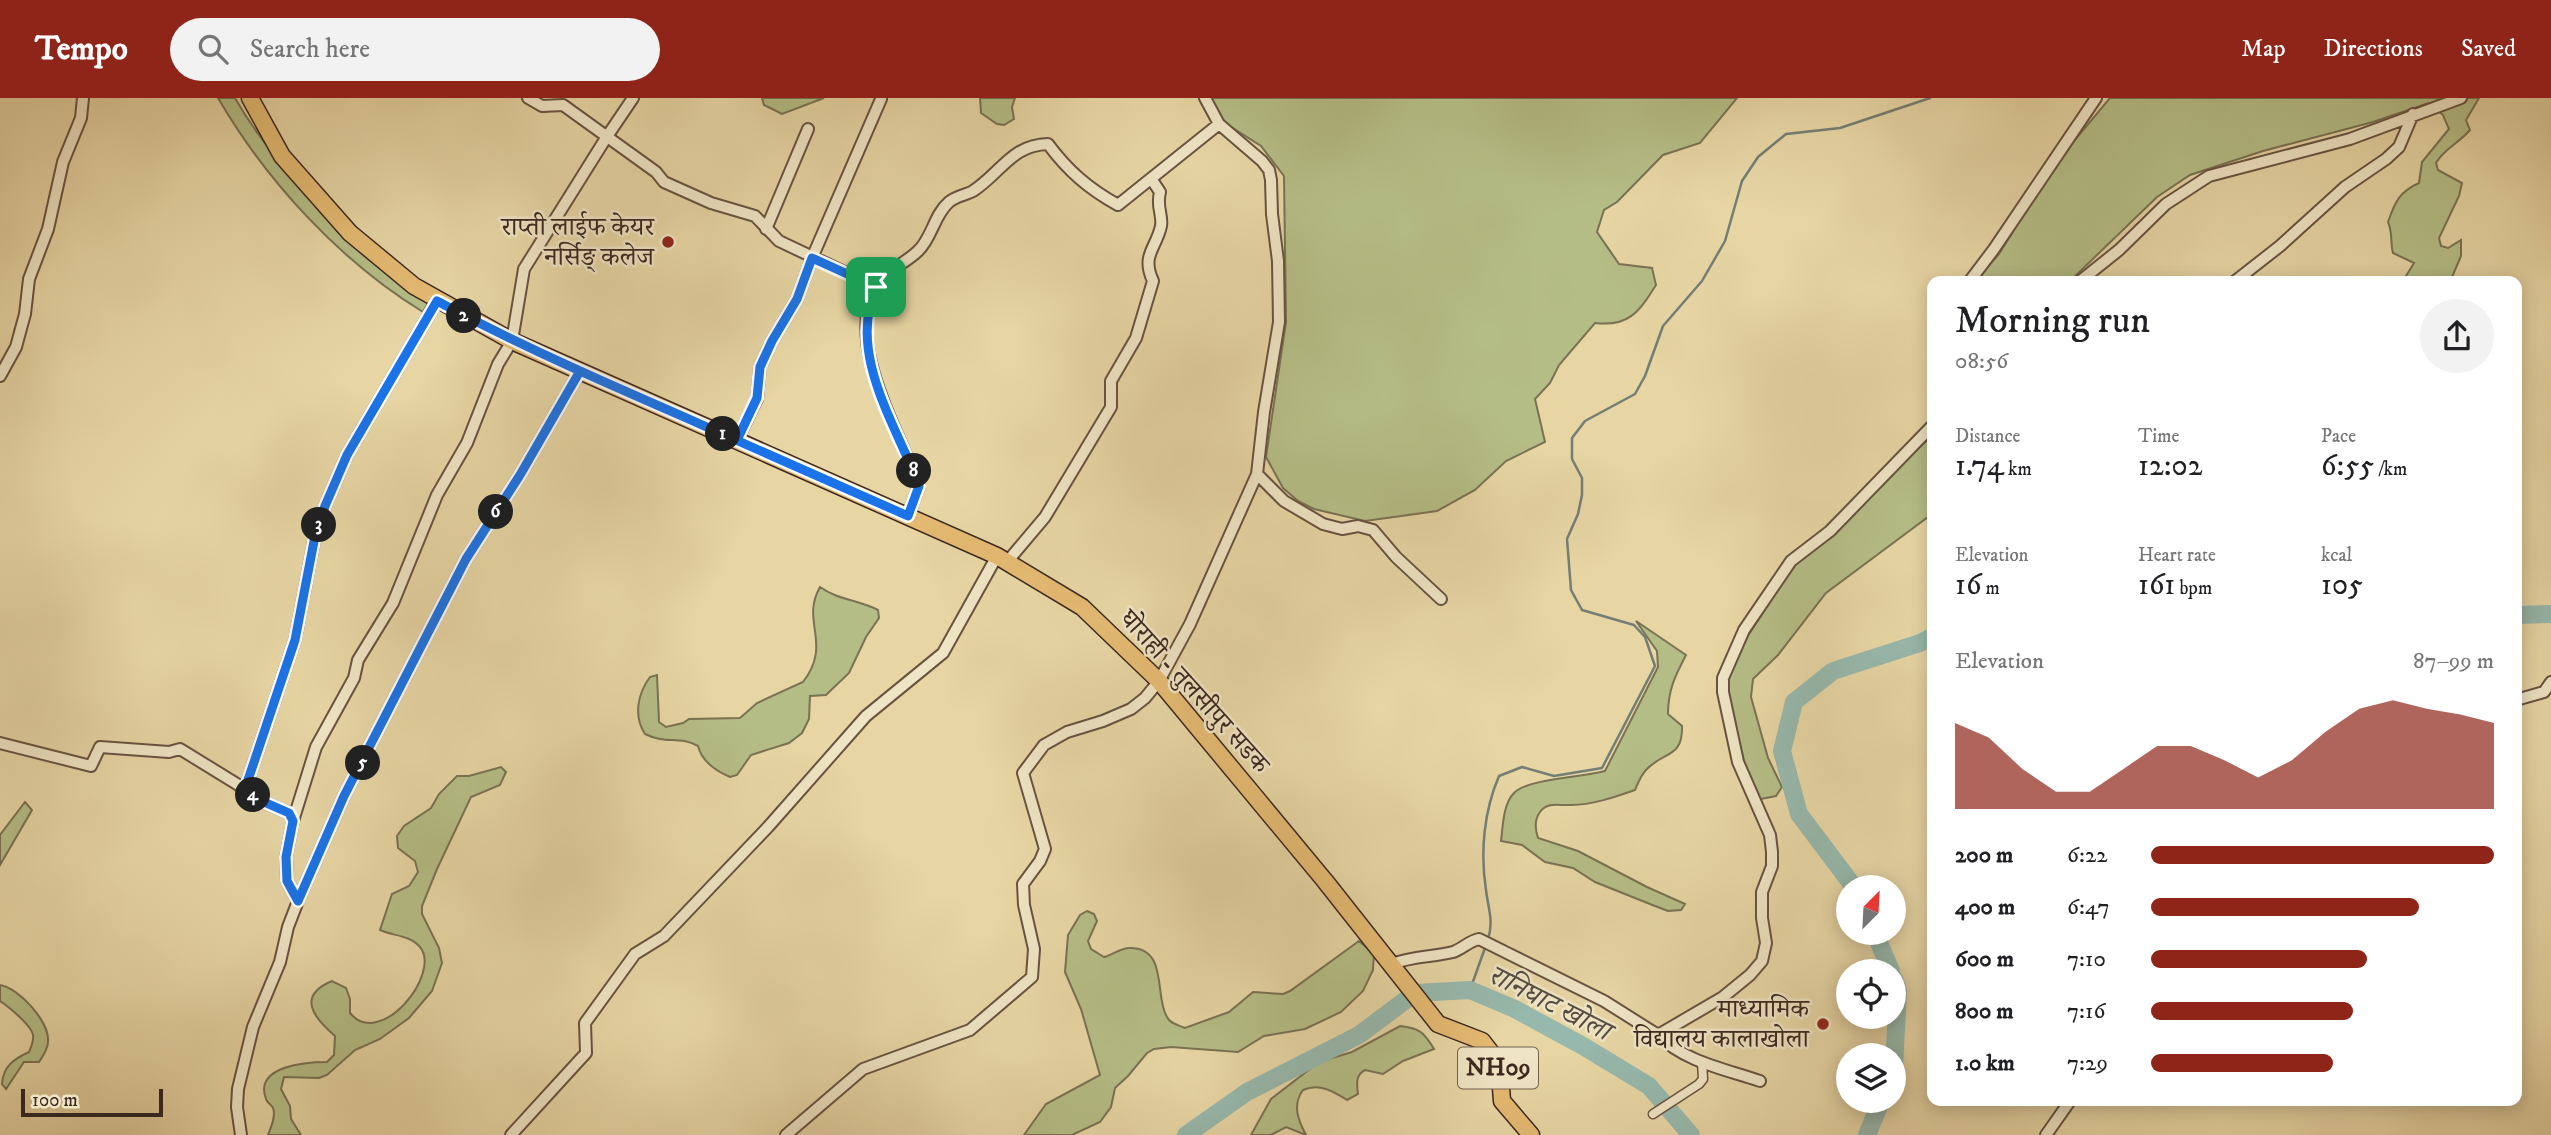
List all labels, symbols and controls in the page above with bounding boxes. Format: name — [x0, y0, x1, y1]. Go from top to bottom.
search box — [170, 18, 660, 81]
text: Tempo — [35, 29, 128, 70]
icon: search — [194, 30, 232, 68]
text: Search here — [250, 33, 370, 66]
text: Map — [2241, 34, 2286, 64]
text: Directions — [2324, 34, 2423, 64]
text: Saved — [2461, 34, 2516, 64]
place label: राप्ती लाईफ केयर नर्सिङ् कलेज — [499, 210, 656, 274]
marker: राप्ती लाईफ केयर नर्सिङ् कलेज — [660, 234, 676, 250]
pin — [846, 257, 906, 317]
icon: arrive — [857, 268, 895, 306]
text: Morning run — [1955, 297, 2150, 345]
pin: 2 — [447, 298, 482, 333]
button: share — [2420, 299, 2494, 373]
text: 2 — [459, 304, 468, 327]
text: 08:56 — [1955, 347, 2008, 376]
pin: 1 — [706, 416, 740, 452]
text: 1 — [719, 422, 726, 445]
text: Distance — [1955, 425, 2020, 448]
text: Time — [2138, 425, 2179, 448]
text: Pace — [2321, 425, 2356, 448]
text: 1.74 — [1955, 448, 2004, 485]
text: 12:02 — [2138, 448, 2202, 485]
text: 6:55 — [2321, 448, 2374, 485]
pin: 8 — [897, 454, 932, 488]
text: km — [2004, 458, 2032, 481]
text: /km — [2374, 458, 2407, 481]
text: 8 — [909, 459, 918, 482]
pin: 6 — [478, 494, 514, 530]
text: 6 — [491, 500, 500, 523]
pin: 3 — [302, 508, 336, 542]
text: 3 — [315, 513, 322, 536]
text: Elevation — [1955, 544, 2029, 567]
text: Heart rate — [2138, 544, 2216, 567]
text: kcal — [2321, 544, 2352, 567]
text: 16 — [1955, 567, 1982, 604]
text: 161 — [2138, 567, 2175, 604]
text: 105 — [2321, 567, 2363, 604]
text: m — [1982, 577, 2000, 600]
text: bpm — [2175, 577, 2212, 600]
street label: घोराही - तुलसीपुर सडक — [1110, 602, 1277, 782]
text: Elevation — [1955, 647, 2044, 676]
text: 87–99 m — [2413, 647, 2494, 676]
pin: 5 — [346, 746, 380, 780]
text: 5 — [358, 751, 367, 774]
pin: 4 — [236, 778, 270, 812]
text: 4 — [247, 783, 258, 806]
text: 200 m — [1955, 841, 2013, 870]
text: 6:22 — [2067, 841, 2108, 870]
north arrow — [1836, 875, 1906, 945]
map controls — [1836, 875, 1906, 1113]
text: 400 m — [1955, 893, 2015, 922]
text: 6:47 — [2067, 893, 2110, 922]
text: 600 m — [1955, 945, 2014, 974]
text: 7:10 — [2067, 945, 2106, 974]
water label: रानिघाट खोला — [1482, 957, 1621, 1051]
button: locate — [1836, 959, 1906, 1029]
place label: माध्यामिक विद्यालय कालाखोला — [1632, 993, 1811, 1056]
text: 800 m — [1955, 997, 2013, 1026]
text: 7:16 — [2067, 997, 2105, 1026]
marker: माध्यामिक विद्यालय कालाखोला — [1815, 1016, 1831, 1032]
button: layers — [1836, 1043, 1906, 1113]
road number: NH09 — [1458, 1048, 1538, 1088]
text: 1.0 km — [1955, 1049, 2015, 1078]
text: 7:29 — [2067, 1049, 2108, 1078]
scale bar — [21, 1086, 163, 1118]
text: 100 m — [32, 1089, 78, 1112]

